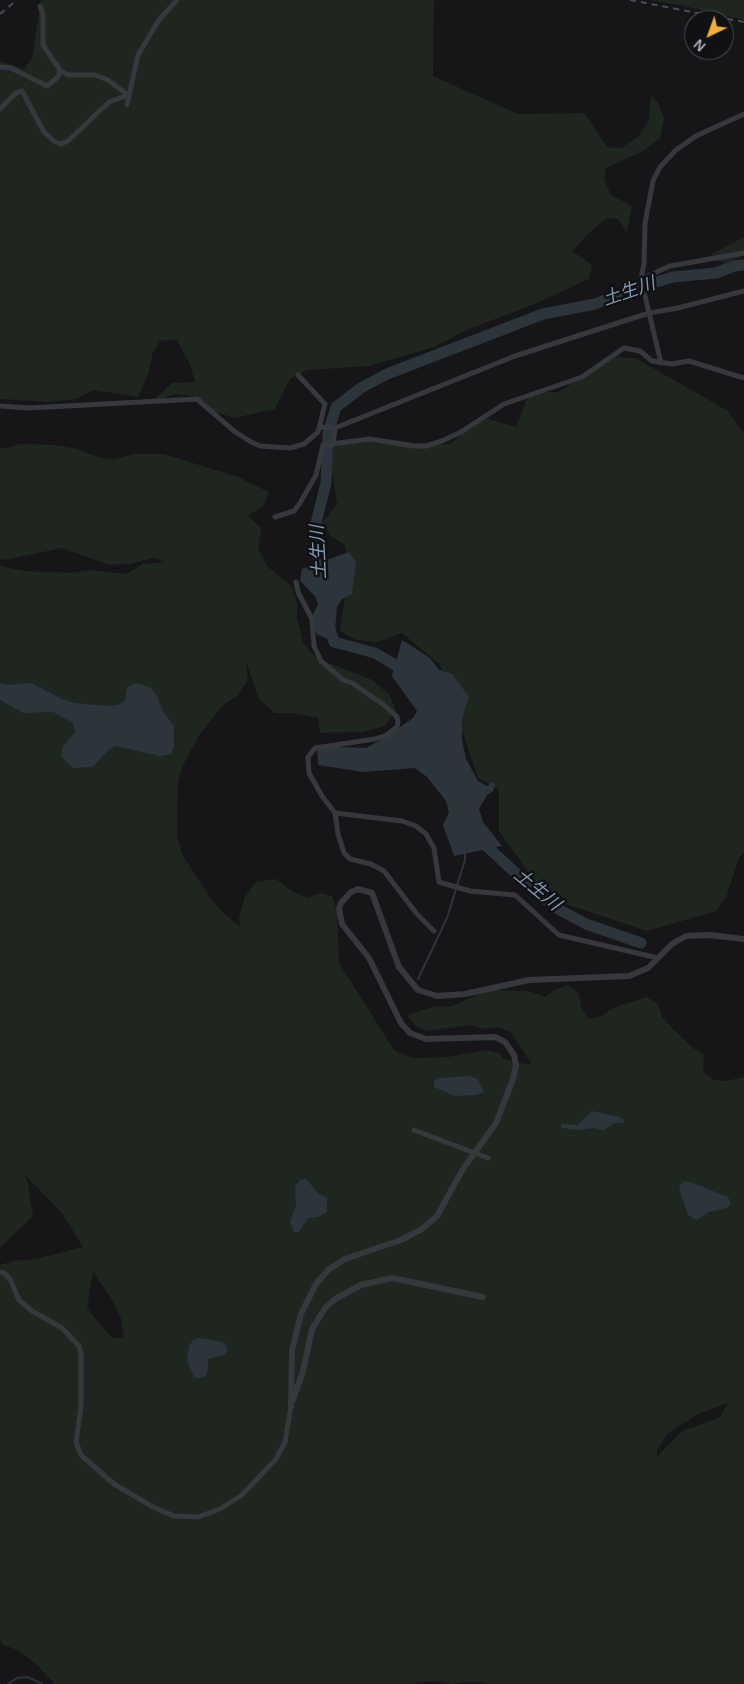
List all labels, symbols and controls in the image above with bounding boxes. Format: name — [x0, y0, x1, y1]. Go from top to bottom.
north arrow — [684, 10, 734, 60]
text: N — [691, 36, 709, 55]
water label: 土生川 — [600, 273, 658, 311]
water label: 土生川 — [307, 524, 331, 580]
water label: 土生川 — [509, 864, 565, 916]

